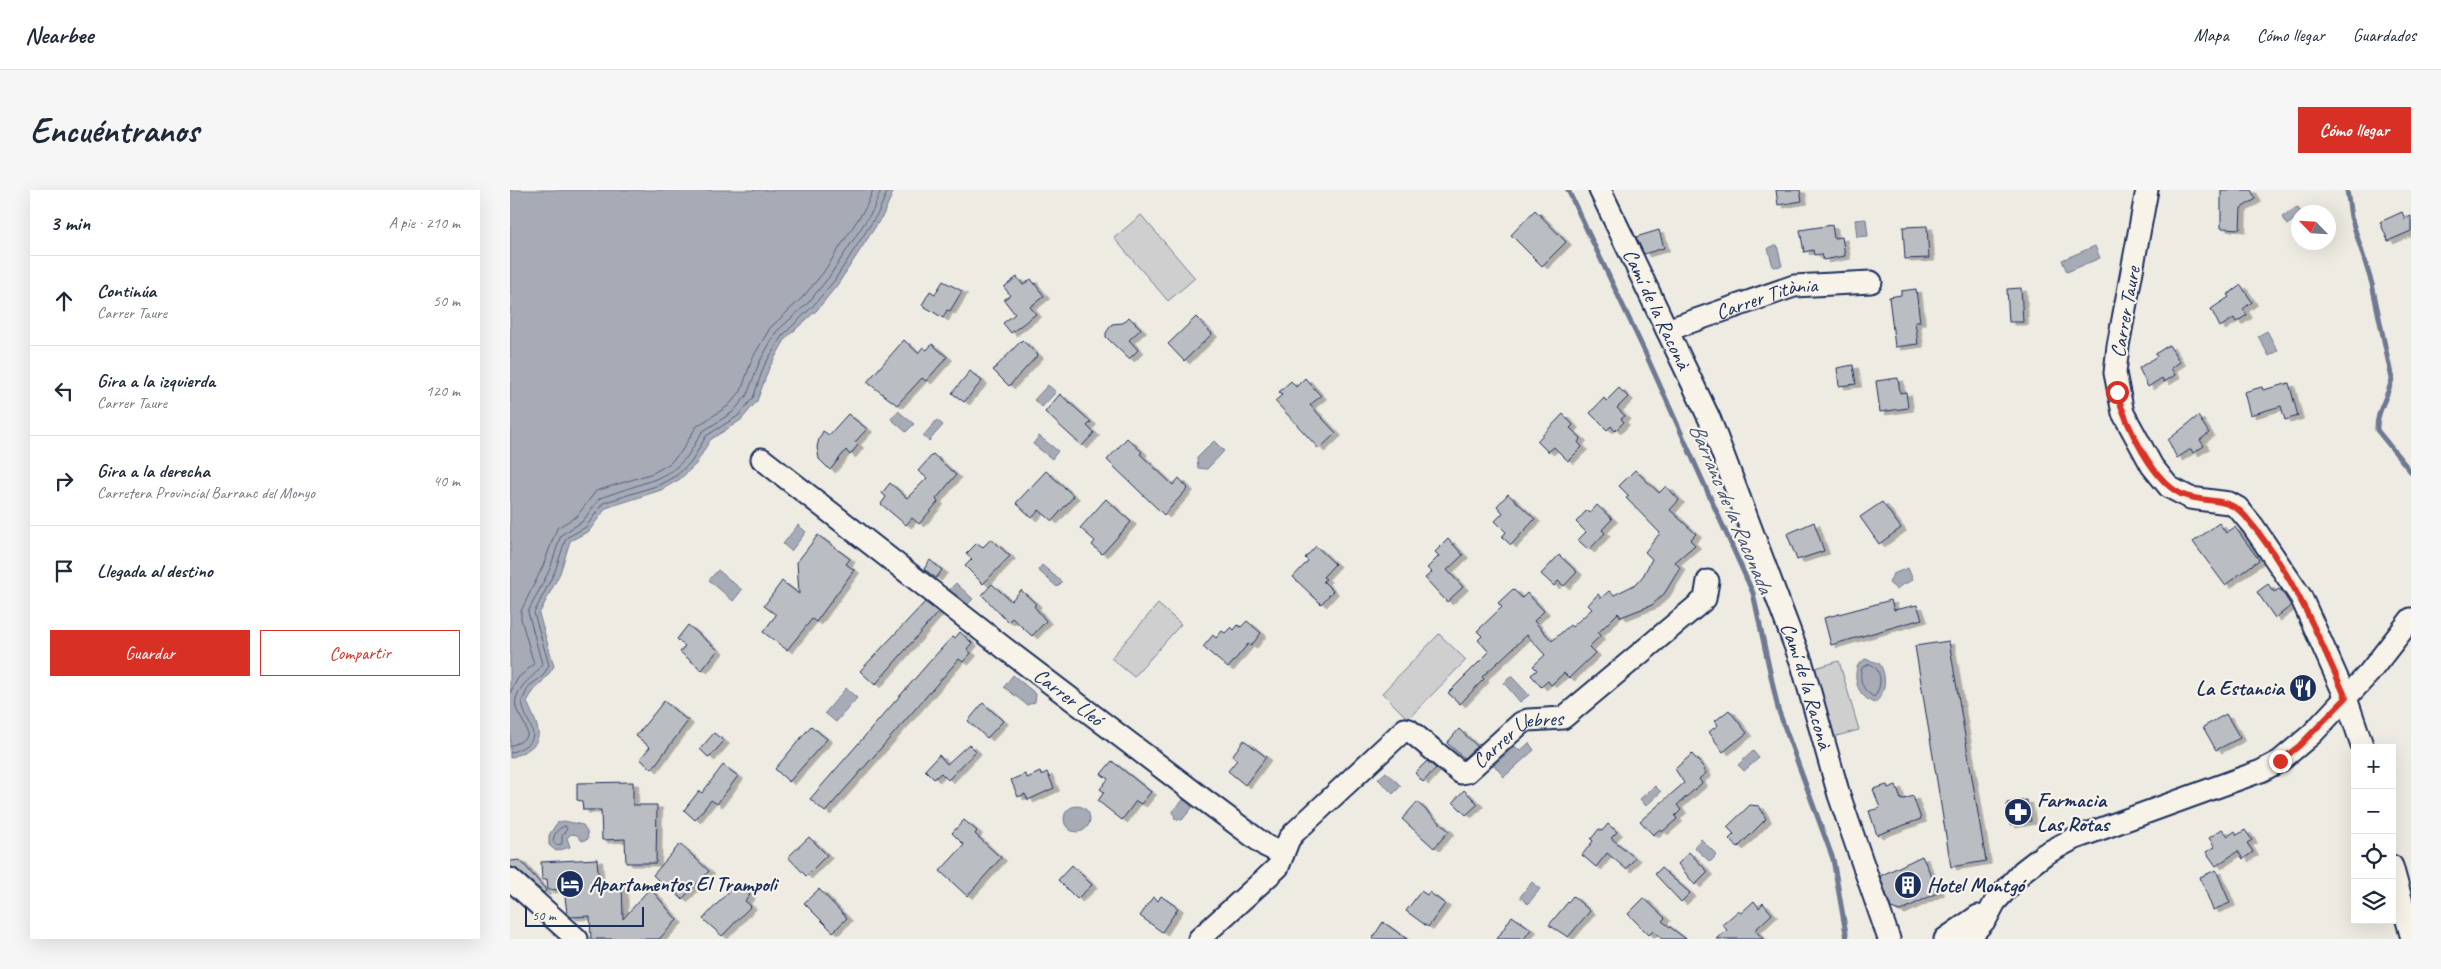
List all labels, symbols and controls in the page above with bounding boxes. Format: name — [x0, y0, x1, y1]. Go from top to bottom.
text: Nearbee — [25, 20, 93, 50]
text: Mapa — [2194, 24, 2229, 46]
text: Cómo llegar — [2257, 24, 2325, 46]
text: Guardados — [2353, 24, 2416, 46]
button: Cómo llegar — [2298, 107, 2411, 153]
text: Encuéntranos — [30, 108, 199, 153]
north arrow — [2291, 205, 2336, 250]
text: 3 min — [50, 210, 90, 236]
text: A pie · 210 m — [389, 213, 460, 233]
street label: Camí de la Raconà — [1617, 244, 1698, 375]
street label: Carrer Taure — [2104, 263, 2146, 360]
street label: Carrer Titània — [1712, 272, 1819, 325]
text: Continúa — [97, 279, 156, 303]
icon: ahead — [50, 287, 78, 315]
text: 50 m — [433, 291, 460, 311]
text: Carrer Taure — [97, 303, 167, 323]
text: Gira a la izquierda — [97, 369, 215, 393]
icon: left — [50, 377, 78, 405]
text: 120 m — [426, 381, 460, 401]
route start — [2106, 381, 2129, 404]
text: Carrer Taure — [97, 393, 167, 413]
water label: Barranc de la Raconada — [1683, 419, 1780, 599]
text: Gira a la derecha — [97, 459, 210, 483]
icon: right — [50, 467, 78, 495]
text: 40 m — [433, 471, 460, 491]
text: Carretera Provincial Barranc del Monyo — [97, 483, 315, 503]
icon: arrive — [50, 557, 78, 585]
text: Llegada al destino — [97, 559, 213, 583]
street label: Camí de la Raconà — [1775, 619, 1839, 754]
button: Guardar — [50, 630, 250, 676]
button: Compartir — [260, 630, 460, 676]
street label: Carrer Lleó — [1029, 662, 1111, 733]
restaurant icon: La Estancia — [2288, 673, 2318, 703]
place label: La Estancia — [2196, 675, 2286, 701]
street label: Carrer Llebres — [1467, 705, 1565, 774]
map controls — [2351, 744, 2396, 924]
button: + — [2351, 744, 2396, 789]
route end — [2269, 750, 2292, 773]
place label: Farmacia Las Rotas — [2037, 787, 2112, 837]
button: − — [2351, 789, 2396, 834]
pharmacy icon: Farmacia Las Rotas — [2003, 797, 2033, 827]
button: locate — [2351, 834, 2396, 879]
hotel icon: Apartamentos El Trampoli — [555, 869, 585, 899]
building icon: Hotel Montgó — [1893, 870, 1923, 900]
place label: Apartamentos El Trampoli — [589, 871, 779, 897]
place label: Hotel Montgó — [1927, 872, 2028, 898]
button: layers — [2351, 879, 2396, 924]
scale bar — [525, 904, 644, 927]
text: 50 m — [532, 907, 556, 924]

